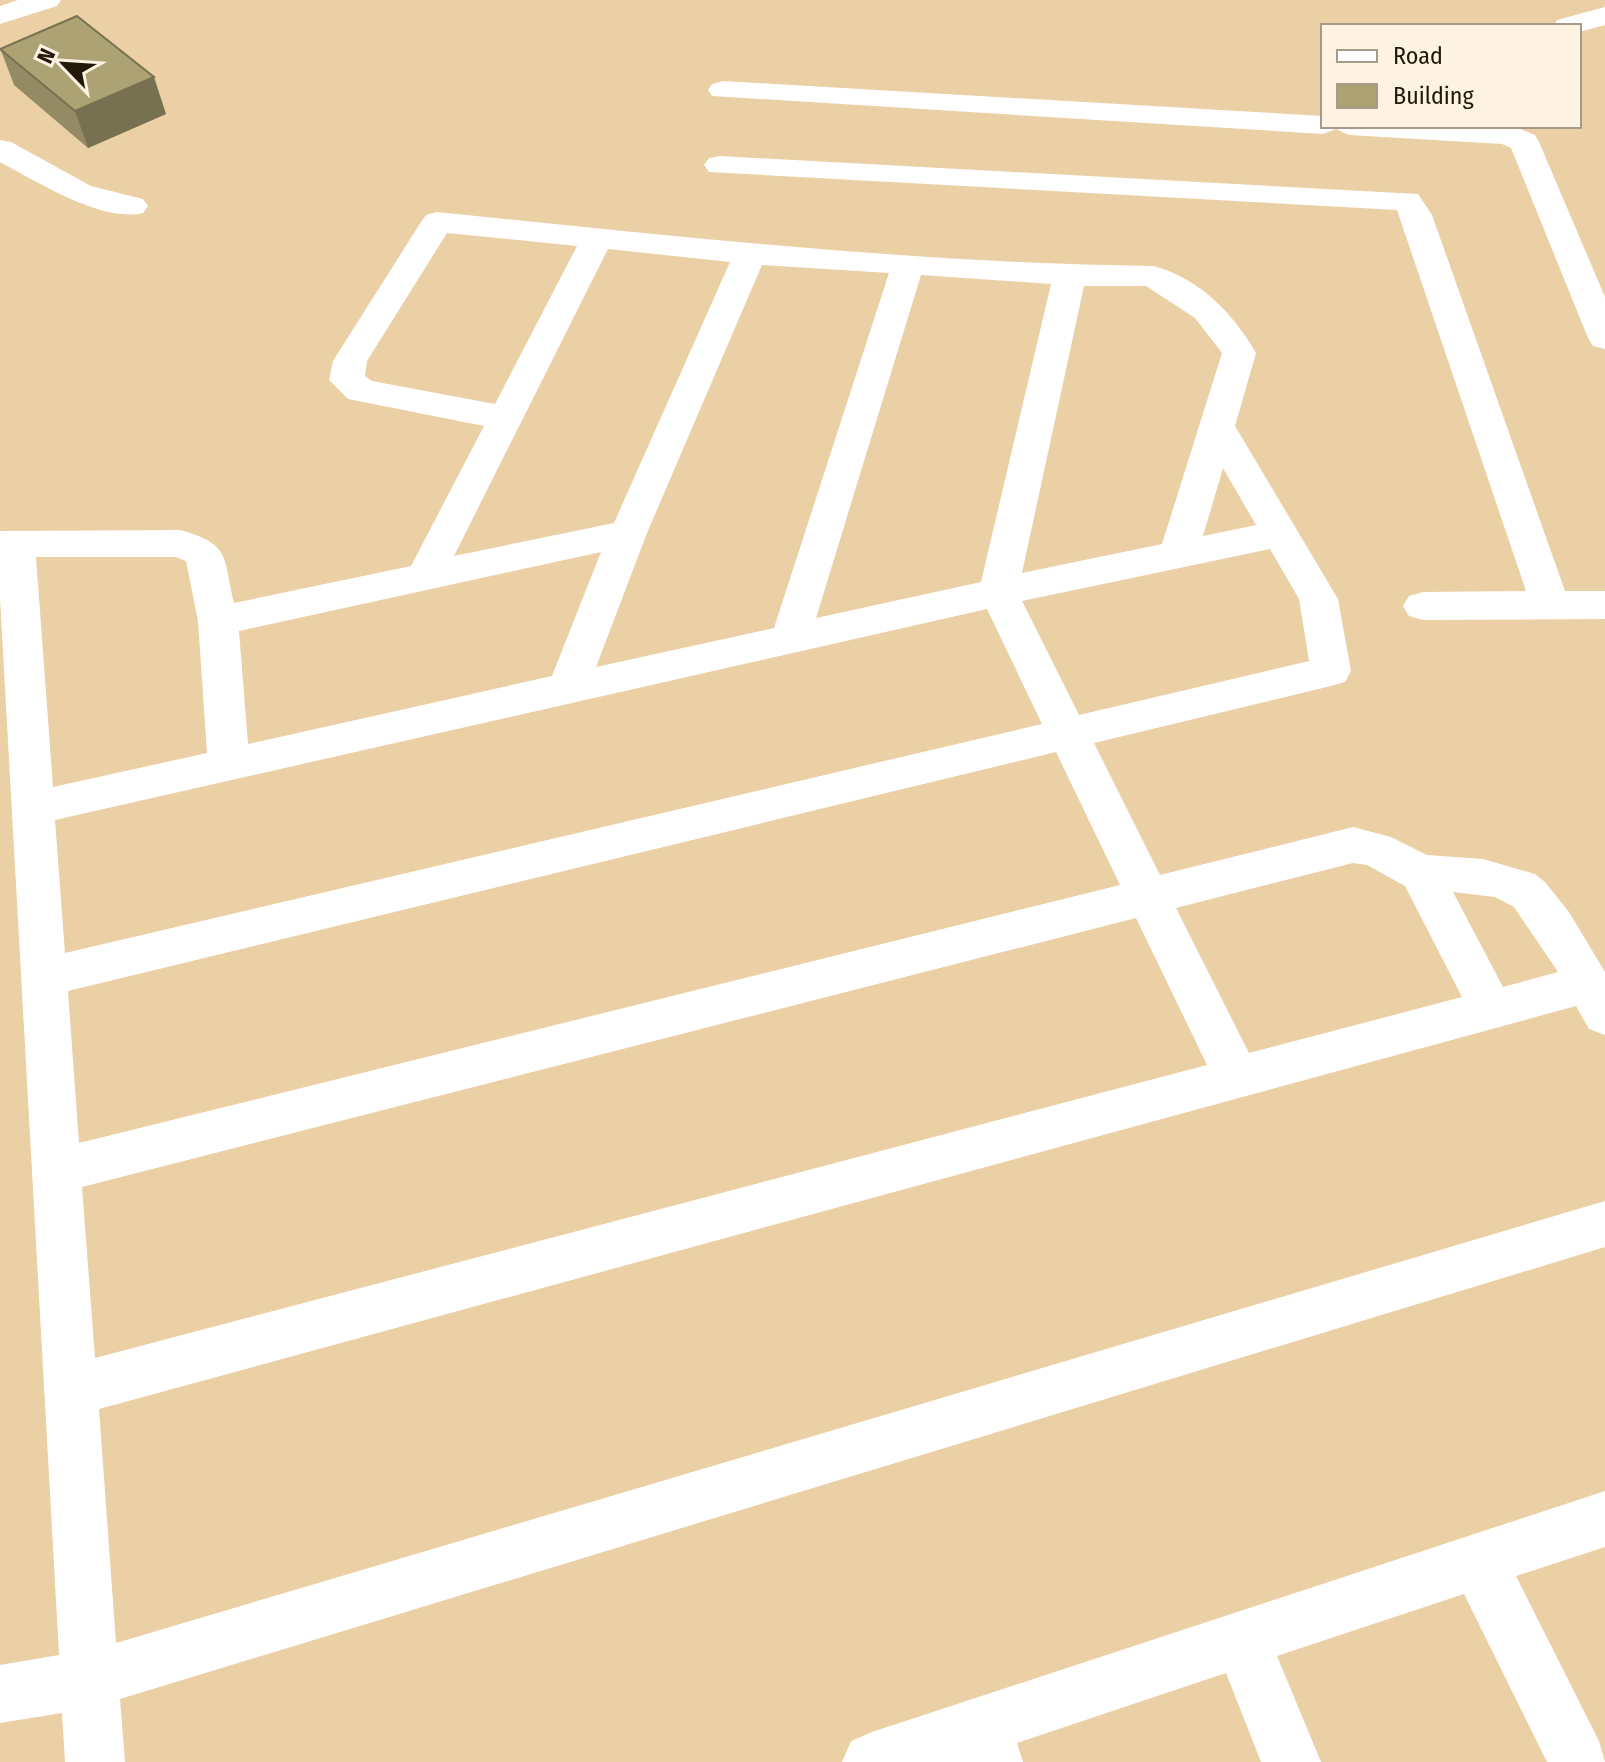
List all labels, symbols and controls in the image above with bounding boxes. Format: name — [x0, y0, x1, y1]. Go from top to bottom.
north arrow — [24, 24, 104, 104]
legend — [1321, 24, 1581, 128]
text: Road — [1393, 42, 1443, 70]
text: N — [31, 44, 61, 67]
text: Building — [1393, 82, 1475, 110]

